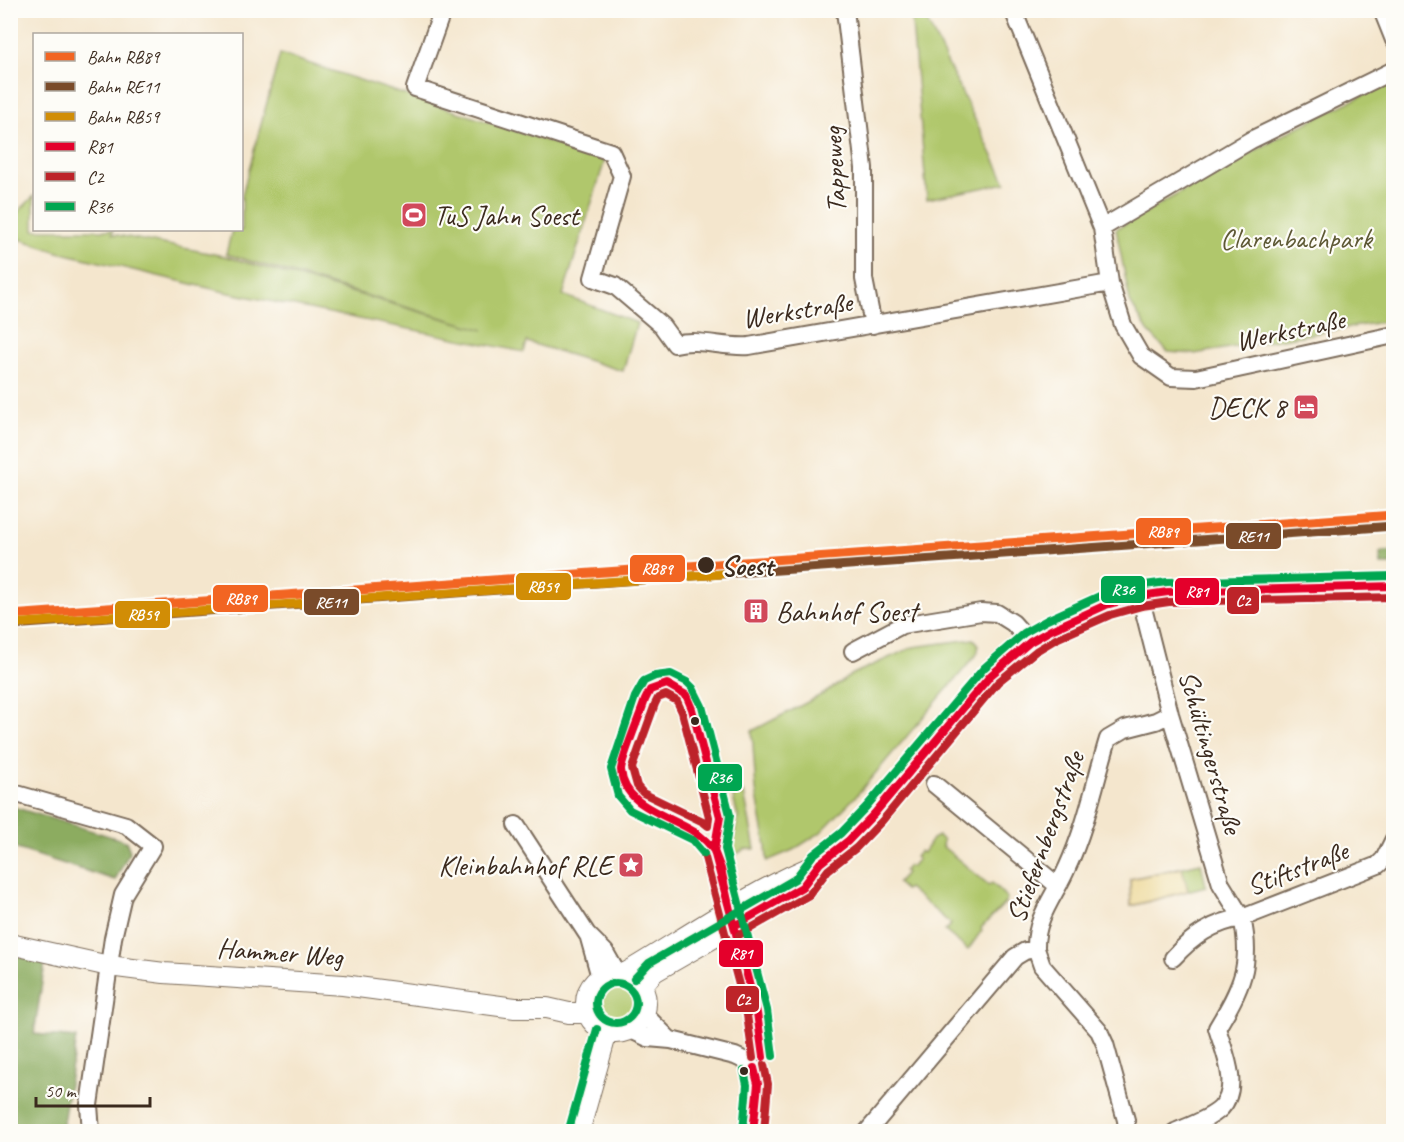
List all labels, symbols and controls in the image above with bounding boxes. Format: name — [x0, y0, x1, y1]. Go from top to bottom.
legend — [33, 33, 243, 231]
text: Bahn RB89 — [87, 46, 161, 68]
text: Bahn RE11 — [87, 76, 161, 98]
text: Bahn RB59 — [87, 106, 161, 128]
street label: Tappeweg — [814, 125, 854, 214]
text: R81 — [87, 136, 114, 158]
text: C2 — [87, 166, 105, 188]
text: R36 — [87, 196, 114, 218]
place label: TuS Jahn Soest — [434, 198, 581, 233]
sports icon: TuS Jahn Soest — [399, 200, 429, 230]
park label: Clarenbachpark — [1220, 221, 1373, 256]
street label: Werkstraße — [740, 284, 856, 336]
street label: Werkstraße — [1232, 301, 1349, 359]
place label: DECK 8 — [1208, 390, 1288, 425]
hotel icon: DECK 8 — [1291, 392, 1321, 422]
line badge: RB89 — [1135, 517, 1192, 546]
text: RB89 — [1147, 522, 1181, 542]
line badge: RE11 — [1225, 522, 1282, 550]
text: RE11 — [1237, 527, 1270, 547]
place label: Soest — [721, 548, 777, 583]
line badge: RB89 — [629, 554, 686, 583]
marker: Soest — [696, 555, 716, 575]
text: RB89 — [641, 559, 675, 579]
line badge: RB59 — [515, 572, 572, 601]
line badge: R36 — [1100, 575, 1146, 604]
text: RB59 — [528, 577, 560, 597]
line badge: R81 — [1174, 577, 1220, 606]
text: R36 — [1111, 580, 1136, 600]
text: R81 — [1185, 582, 1210, 602]
line badge: RB89 — [212, 584, 269, 613]
line badge: C2 — [1226, 586, 1260, 615]
line badge: RE11 — [303, 588, 360, 616]
text: RB89 — [225, 589, 259, 609]
text: C2 — [1236, 591, 1252, 611]
text: RE11 — [315, 593, 348, 613]
place label: Bahnhof Soest — [776, 594, 921, 629]
building icon: Bahnhof Soest — [741, 596, 771, 626]
line badge: RB59 — [114, 600, 171, 629]
text: RB59 — [128, 605, 160, 625]
street label: Schültingerstraße — [1171, 667, 1251, 839]
unlabelled marker — [689, 715, 701, 727]
street label: Stiefernbergstraße — [998, 745, 1093, 927]
line badge: R36 — [697, 763, 743, 792]
text: R36 — [708, 768, 733, 788]
street label: Stiftstraße — [1241, 832, 1354, 903]
place label: Kleinbahnhof RLE — [438, 848, 615, 883]
place icon: Kleinbahnhof RLE — [616, 850, 646, 880]
street label: Hammer Weg — [216, 930, 345, 974]
line badge: R81 — [718, 939, 764, 968]
text: R81 — [729, 944, 754, 964]
line badge: C2 — [725, 985, 760, 1013]
text: C2 — [736, 990, 752, 1010]
unlabelled marker — [738, 1065, 750, 1077]
scale bar — [36, 1070, 150, 1108]
text: 50 m — [45, 1080, 78, 1102]

